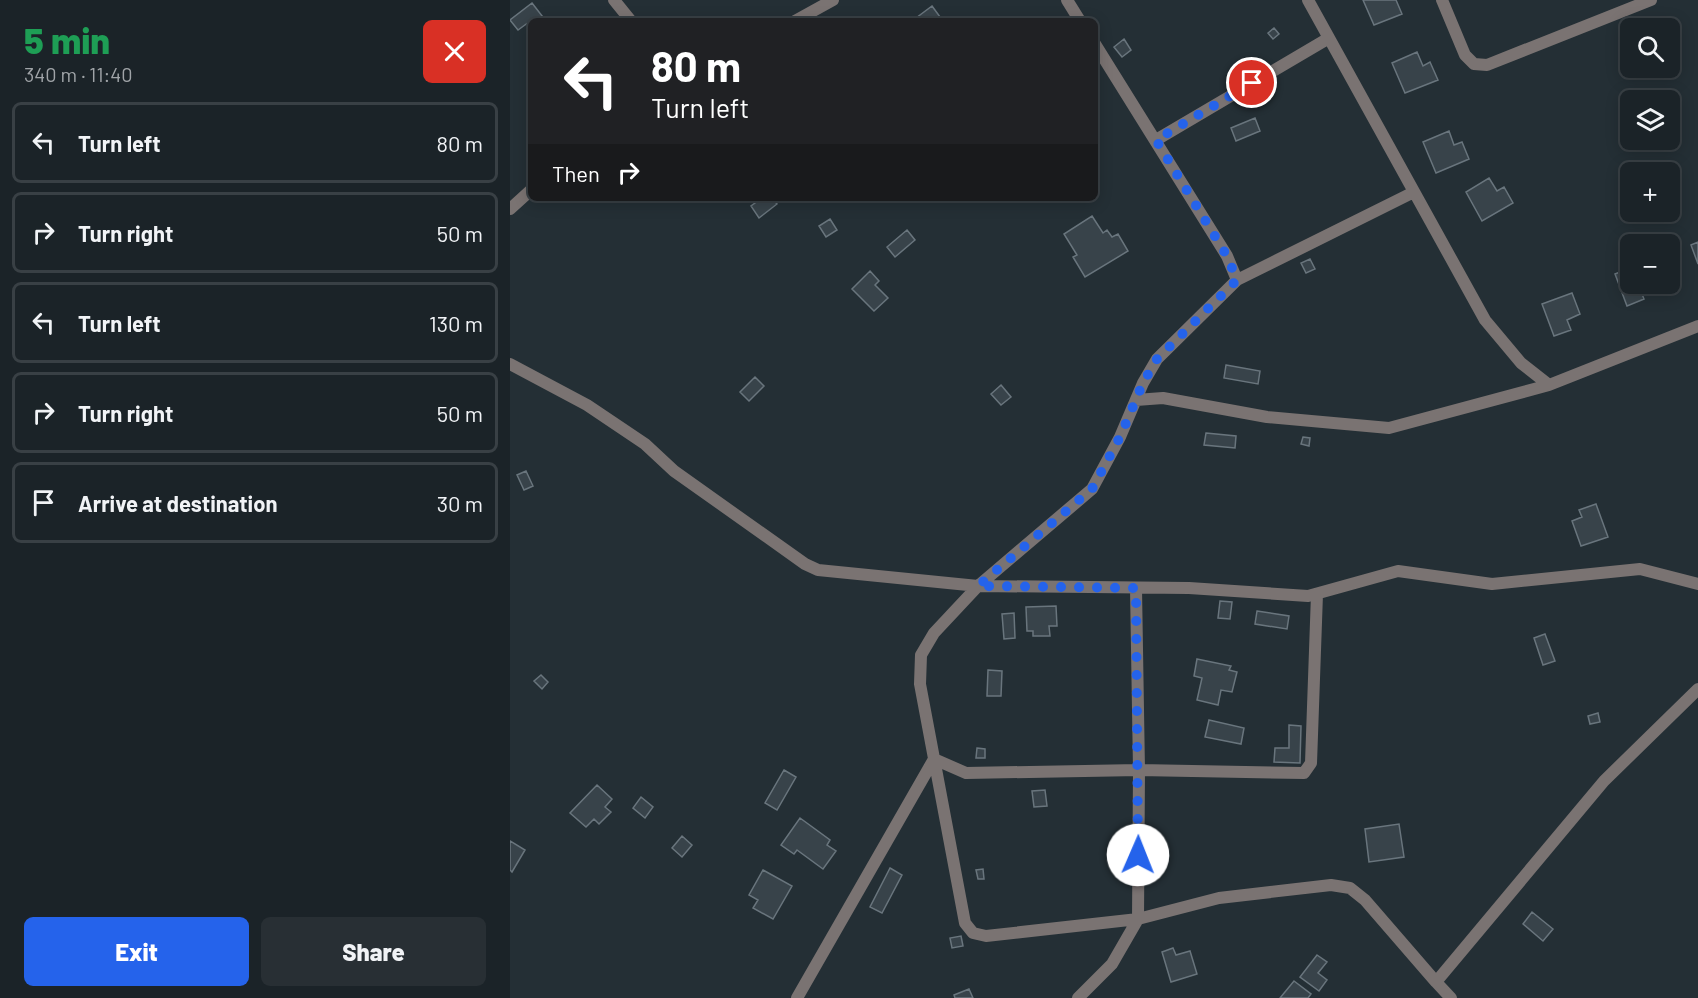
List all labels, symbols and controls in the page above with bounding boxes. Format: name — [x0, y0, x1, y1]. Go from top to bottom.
text: 5 min — [24, 18, 110, 61]
map controls — [1620, 18, 1680, 294]
button: search — [1620, 18, 1680, 78]
button: close — [423, 20, 486, 83]
text: 80 m — [651, 40, 741, 90]
icon: left — [552, 42, 630, 120]
pin — [1226, 57, 1277, 108]
text: 340 m · 11:40 — [24, 62, 133, 86]
icon: arrive — [1235, 66, 1268, 99]
button: layers — [1620, 90, 1680, 150]
text: Turn left — [651, 91, 749, 123]
icon: left — [27, 126, 60, 159]
text: Turn left — [78, 130, 161, 156]
text: 80 m — [437, 130, 483, 156]
icon: right — [612, 156, 645, 189]
text: Then — [552, 160, 600, 186]
button: + — [1620, 162, 1680, 222]
icon: right — [27, 216, 60, 249]
text: Turn right — [78, 220, 173, 246]
text: 50 m — [437, 220, 483, 246]
button: − — [1620, 234, 1680, 294]
icon: left — [27, 306, 60, 339]
text: Turn left — [78, 310, 161, 336]
text: 130 m — [429, 310, 483, 336]
icon: right — [27, 396, 60, 429]
text: Turn right — [78, 400, 173, 426]
text: 50 m — [437, 400, 483, 426]
icon: arrive — [27, 486, 60, 519]
text: Arrive at destination — [78, 490, 277, 516]
text: 30 m — [437, 490, 483, 516]
position arrow — [1106, 823, 1170, 887]
button: Exit — [24, 917, 249, 986]
button: Share — [261, 917, 486, 986]

